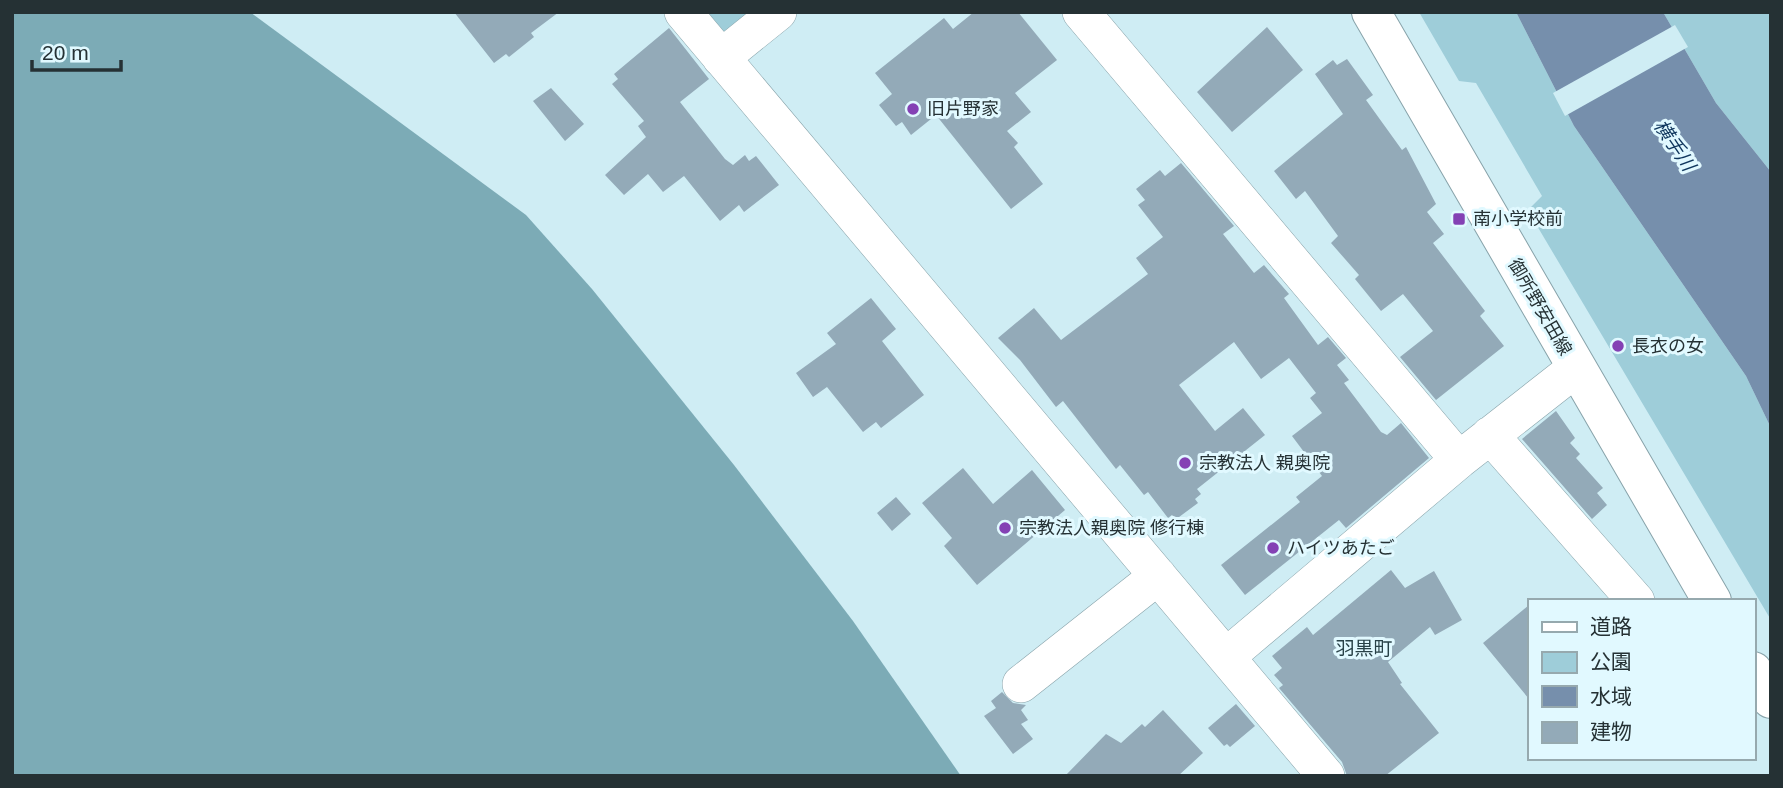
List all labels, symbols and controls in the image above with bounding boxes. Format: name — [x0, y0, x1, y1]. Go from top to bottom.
scale bar — [32, 28, 121, 72]
text: 20 m — [42, 41, 89, 64]
place label: 旧片野家 — [927, 99, 999, 119]
marker: 旧片野家 — [905, 101, 921, 117]
water label: 横手川 — [1650, 116, 1700, 176]
place label: 南小学校前 — [1473, 209, 1563, 229]
marker: 南小学校前 — [1451, 211, 1467, 227]
street label: 御所野安田線 — [1504, 255, 1576, 359]
place label: 長衣の女 — [1632, 336, 1704, 356]
marker: 長衣の女 — [1610, 338, 1626, 354]
place label: 宗教法人 親奥院 — [1199, 453, 1330, 473]
marker: 宗教法人 親奥院 — [1177, 455, 1193, 471]
place label: 宗教法人親奥院 修行棟 — [1019, 518, 1204, 538]
marker: 宗教法人親奥院 修行棟 — [997, 520, 1013, 536]
place label: ハイツあたご — [1287, 538, 1395, 558]
marker: ハイツあたご — [1265, 540, 1281, 556]
legend — [1528, 599, 1755, 760]
text: 道路 — [1590, 615, 1632, 638]
district label: 羽黒町 — [1335, 638, 1393, 659]
text: 公園 — [1590, 650, 1632, 673]
text: 水域 — [1590, 685, 1632, 708]
text: 建物 — [1590, 720, 1632, 743]

